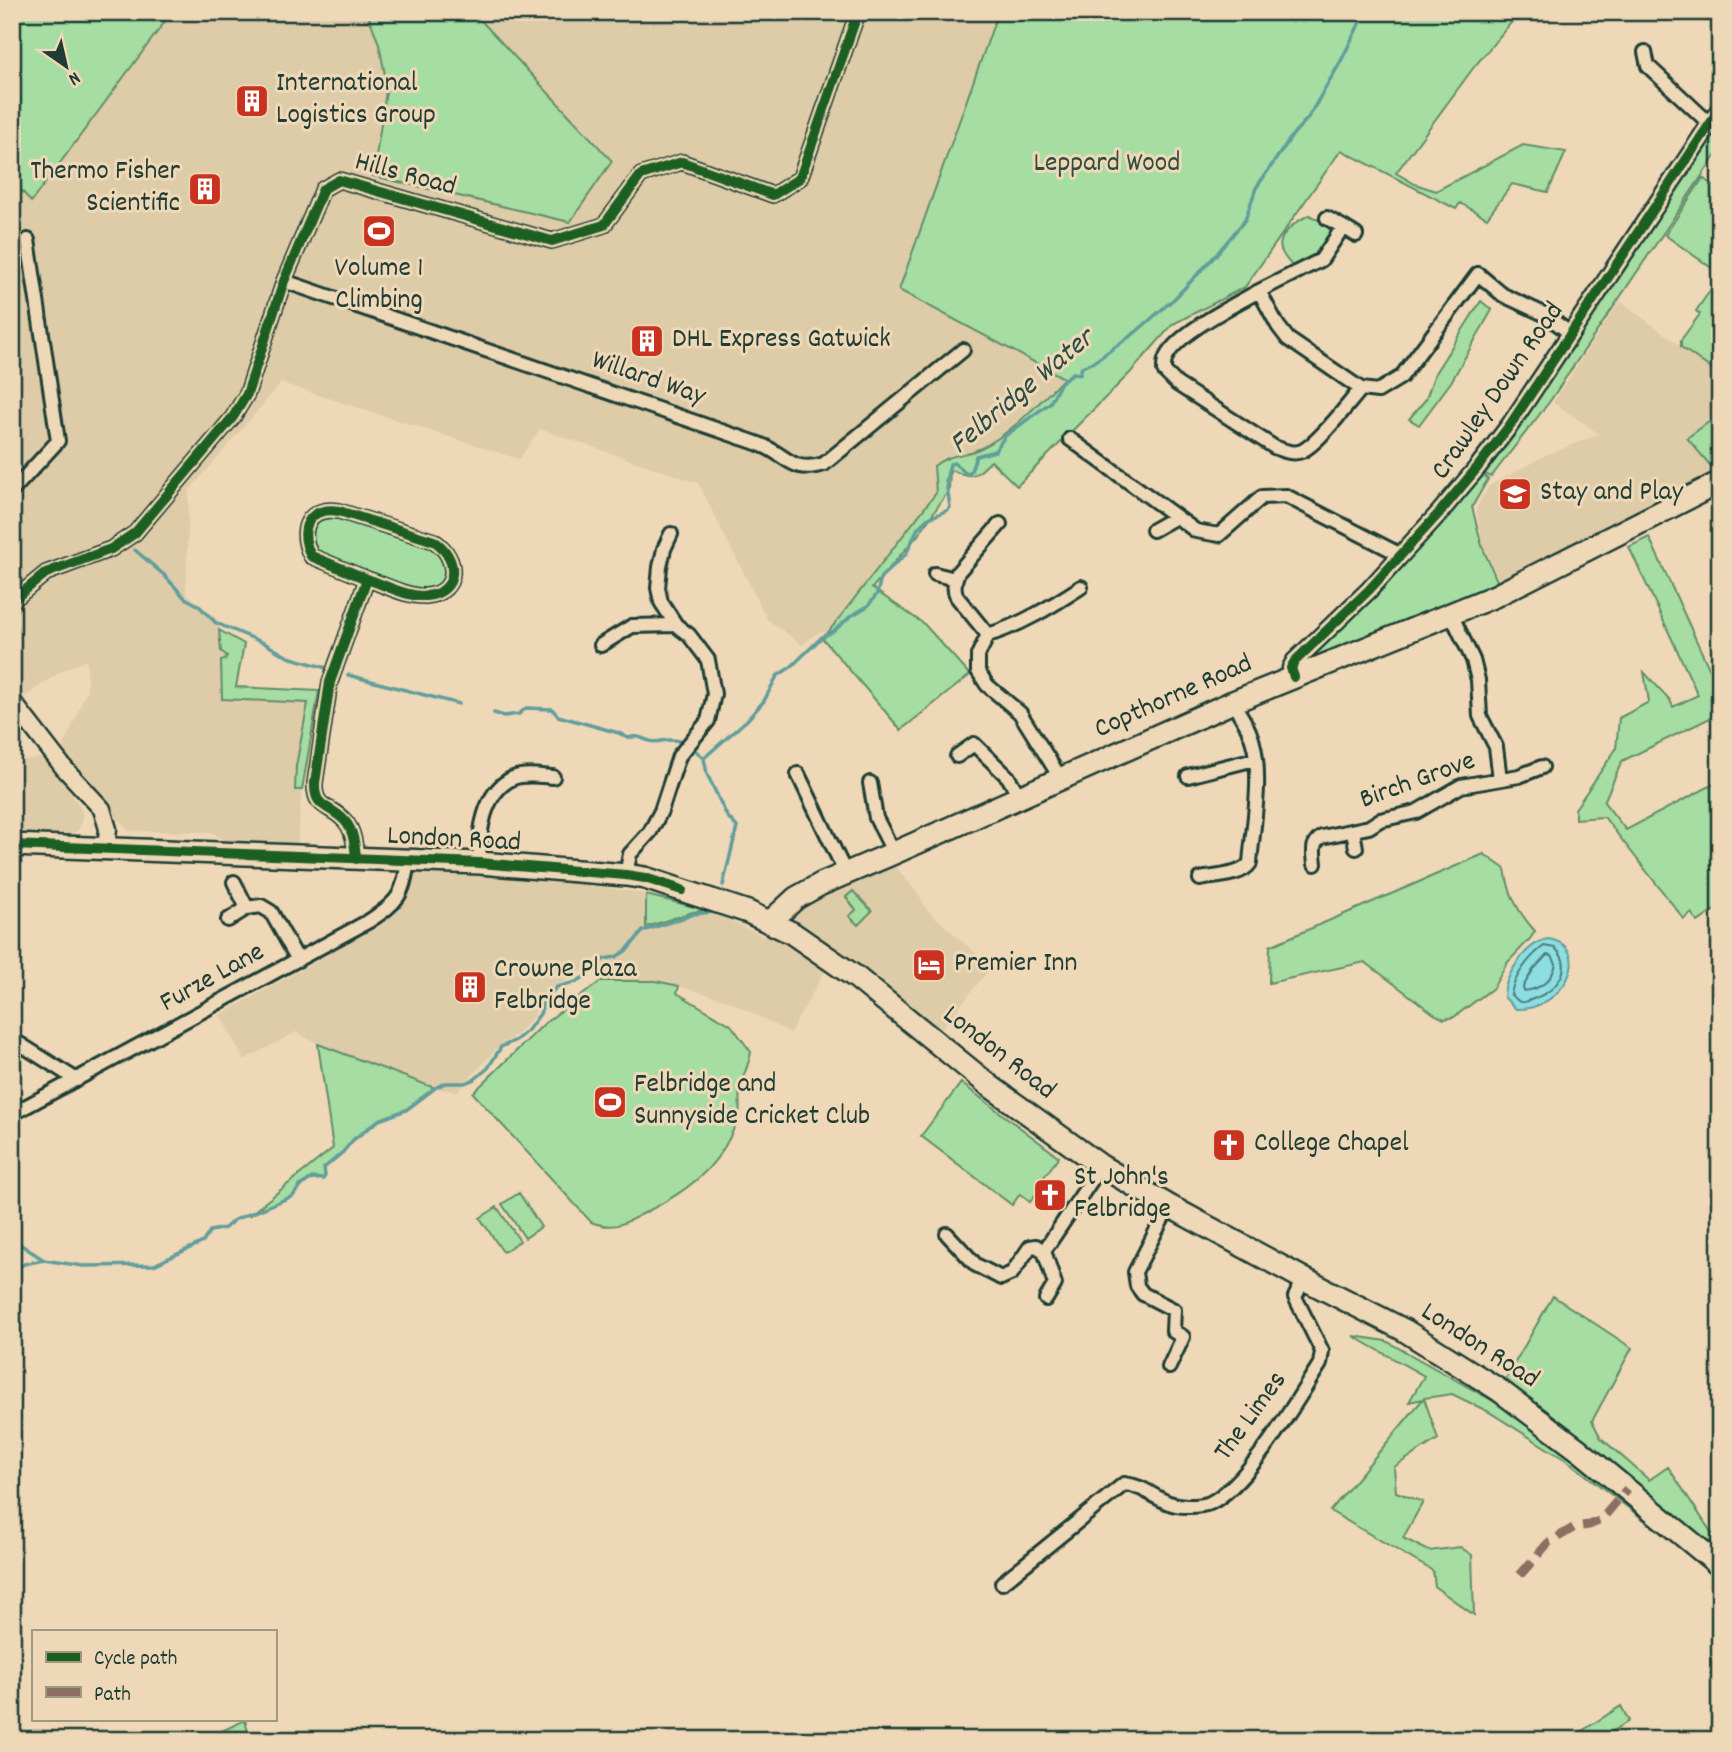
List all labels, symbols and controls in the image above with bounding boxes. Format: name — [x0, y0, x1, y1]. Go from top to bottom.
north arrow — [32, 32, 102, 102]
text: N — [62, 63, 85, 91]
place label: International Logistics Group — [276, 65, 436, 137]
building icon: International Logistics Group — [233, 82, 271, 120]
street label: Hills Road — [350, 143, 460, 209]
park label: Leppard Wood — [1034, 145, 1180, 185]
place label: Thermo Fisher Scientific — [30, 153, 181, 225]
building icon: Thermo Fisher Scientific — [186, 170, 224, 208]
sports icon: Volume 1 Climbing — [360, 212, 398, 250]
place label: Volume 1 Climbing — [335, 250, 423, 322]
street label: Crawley Down Road — [1423, 295, 1575, 489]
water label: Felbridge Water — [941, 318, 1107, 466]
place label: DHL Express Gatwick — [672, 321, 891, 361]
building icon: DHL Express Gatwick — [628, 322, 666, 360]
street label: Willard Way — [586, 342, 711, 418]
place label: Stay and Play — [1540, 474, 1684, 514]
school or university icon: Stay and Play — [1496, 475, 1534, 513]
street label: Copthorne Road — [1089, 645, 1259, 751]
street label: Birch Grove — [1355, 743, 1481, 821]
street label: London Road — [386, 818, 522, 864]
street label: Furze Lane — [153, 934, 273, 1024]
place label: Premier Inn — [954, 945, 1077, 985]
hotel icon: Premier Inn — [910, 946, 948, 984]
place label: Crowne Plaza Felbridge — [494, 951, 638, 1023]
building icon: Crowne Plaza Felbridge — [451, 968, 489, 1006]
street label: London Road — [933, 997, 1063, 1111]
place label: Felbridge and Sunnyside Cricket Club — [634, 1066, 870, 1138]
sports icon: Felbridge and Sunnyside Cricket Club — [591, 1083, 629, 1121]
place label: College Chapel — [1254, 1125, 1409, 1165]
church icon: College Chapel — [1210, 1126, 1248, 1164]
place label: St John's Felbridge — [1074, 1159, 1171, 1231]
church icon: St John's Felbridge — [1031, 1176, 1069, 1214]
street label: London Road — [1412, 1294, 1546, 1400]
street label: The Limes — [1206, 1364, 1298, 1470]
legend — [32, 1630, 276, 1720]
text: Cycle path — [94, 1645, 177, 1675]
text: Path — [94, 1681, 131, 1711]

